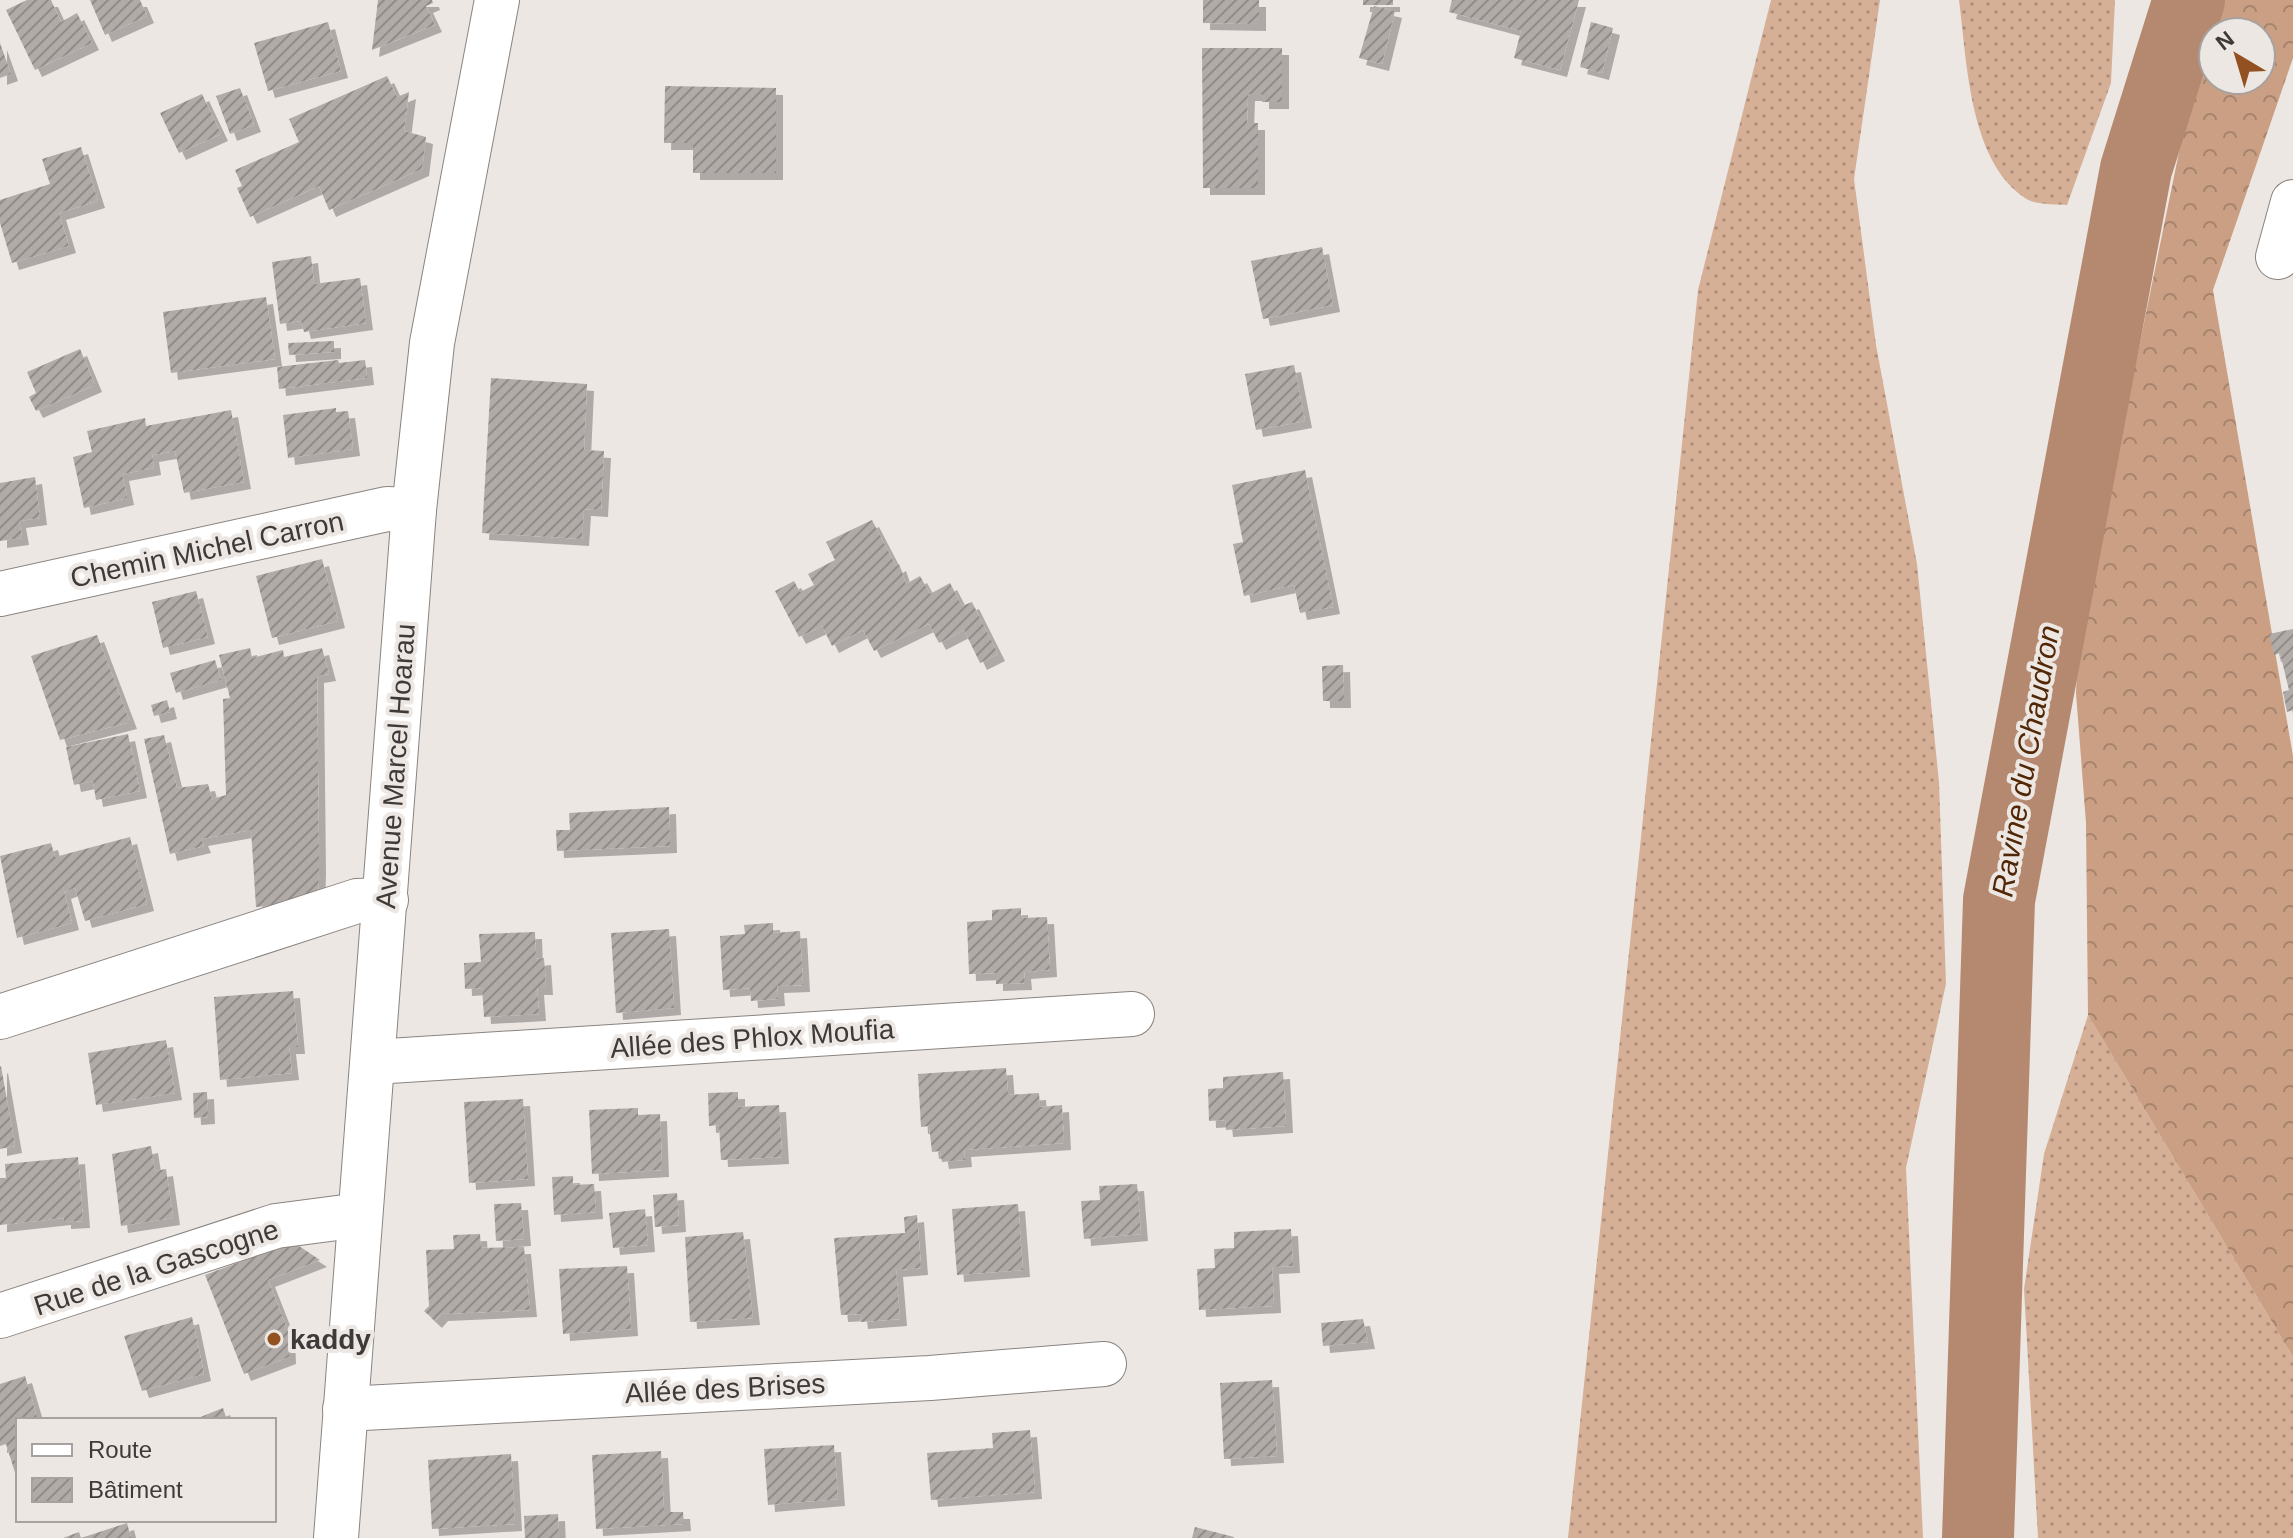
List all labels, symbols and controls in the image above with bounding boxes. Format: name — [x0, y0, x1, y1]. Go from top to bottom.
north arrow — [2197, 16, 2277, 96]
text: N — [2211, 26, 2239, 55]
street label: Chemin Michel Carron — [68, 505, 347, 594]
street label: Avenue Marcel Hoarau — [370, 622, 421, 910]
water label: Ravine du Chaudron — [1985, 623, 2066, 899]
street label: Allée des Phlox Moufia — [609, 1013, 896, 1064]
street label: Rue de la Gascogne — [30, 1213, 282, 1322]
place label: kaddy — [290, 1324, 371, 1355]
marker: kaddy — [265, 1330, 283, 1348]
street label: Allée des Brises — [624, 1368, 826, 1409]
legend — [16, 1418, 276, 1522]
text: Route — [88, 1436, 152, 1463]
text: Bâtiment — [88, 1476, 183, 1503]

